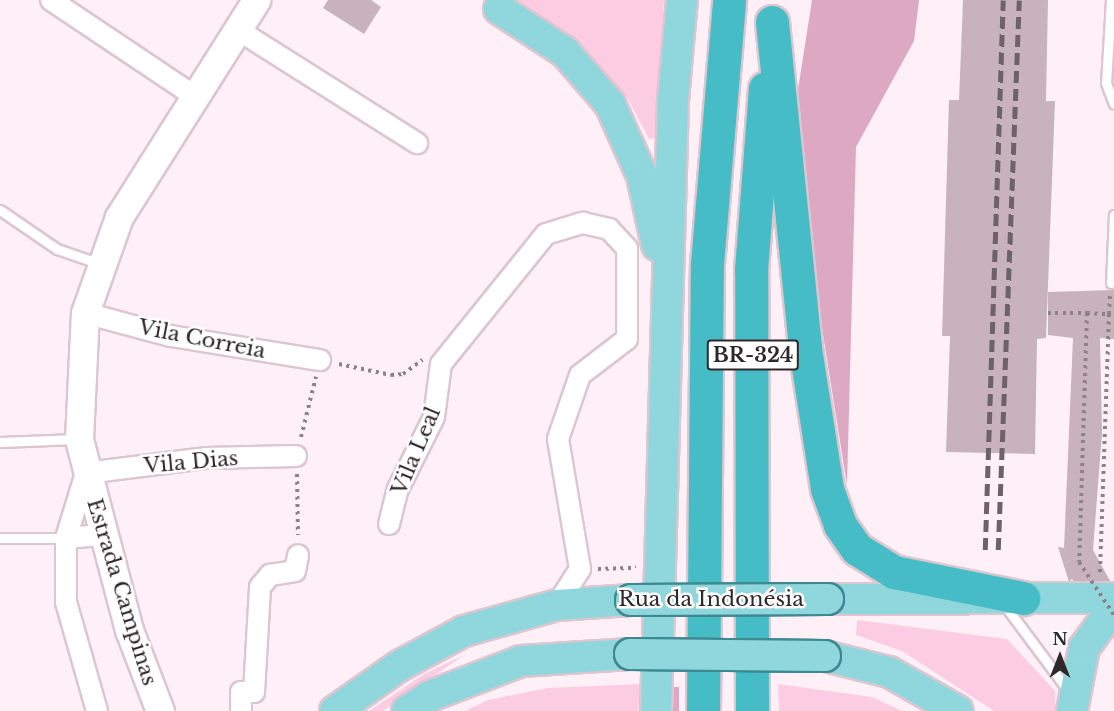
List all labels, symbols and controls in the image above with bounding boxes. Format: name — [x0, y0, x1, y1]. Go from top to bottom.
street label: Vila Correia — [136, 314, 268, 364]
road number: BR-324 — [706, 338, 800, 372]
street label: Vila Leal — [386, 403, 446, 499]
street label: Vila Dias — [143, 445, 239, 479]
street label: Estrada Campinas — [82, 495, 162, 689]
street label: Rua da Indonésia — [618, 586, 804, 612]
north arrow — [1030, 627, 1090, 687]
text: N — [1052, 629, 1068, 649]

